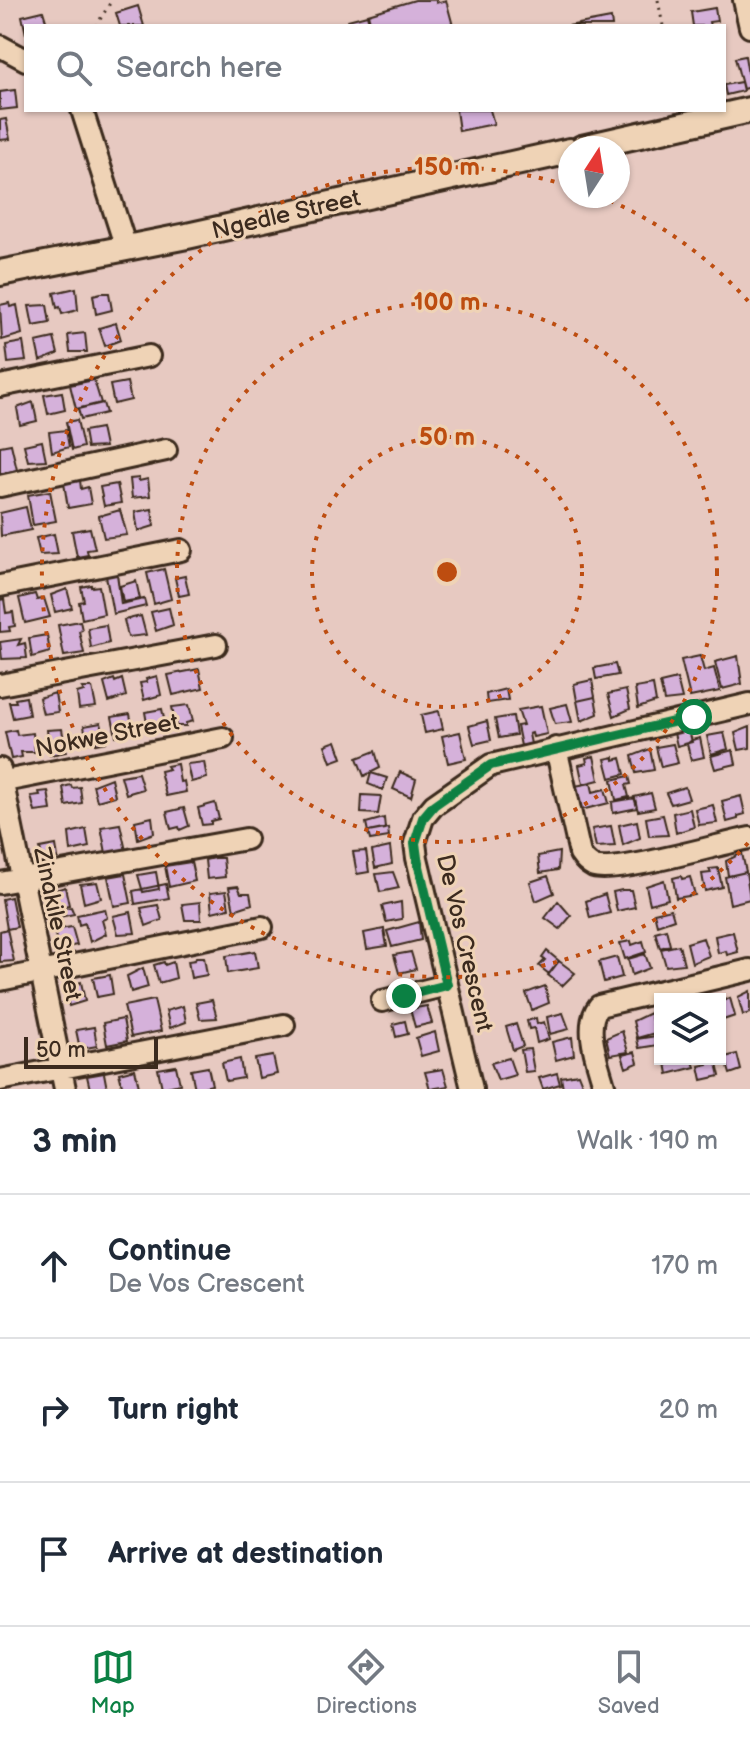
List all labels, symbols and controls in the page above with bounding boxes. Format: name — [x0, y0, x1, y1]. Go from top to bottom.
search box — [24, 24, 726, 112]
icon: search — [52, 46, 96, 90]
text: Search here — [116, 50, 282, 86]
north arrow — [558, 136, 630, 208]
text: 150 m — [414, 153, 480, 182]
street label: Ngedle Street — [209, 183, 364, 246]
text: 100 m — [414, 288, 480, 317]
text: 50 m — [419, 423, 475, 452]
centre of rings — [433, 558, 461, 586]
route start — [676, 699, 712, 735]
street label: Nokwe Street — [33, 707, 182, 764]
street label: Zinakile Street — [27, 844, 88, 1004]
street label: De Vos Crescent — [430, 851, 499, 1035]
route end — [386, 978, 422, 1014]
map controls — [654, 993, 726, 1065]
button: layers — [654, 993, 726, 1065]
scale bar — [24, 1033, 158, 1069]
text: 50 m — [36, 1037, 86, 1064]
text: 3 min — [32, 1121, 117, 1162]
text: Walk · 190 m — [577, 1126, 718, 1157]
text: Continue — [108, 1233, 231, 1269]
icon: ahead — [32, 1244, 76, 1288]
text: 170 m — [651, 1251, 718, 1282]
text: De Vos Crescent — [108, 1269, 304, 1300]
icon: right — [32, 1388, 76, 1432]
text: Turn right — [108, 1392, 239, 1428]
text: 20 m — [659, 1395, 718, 1426]
icon: arrive — [32, 1532, 76, 1576]
text: Arrive at destination — [108, 1536, 384, 1572]
tab: Map — [90, 1645, 135, 1720]
tab: Directions — [316, 1645, 417, 1720]
tab: Saved — [598, 1645, 660, 1720]

